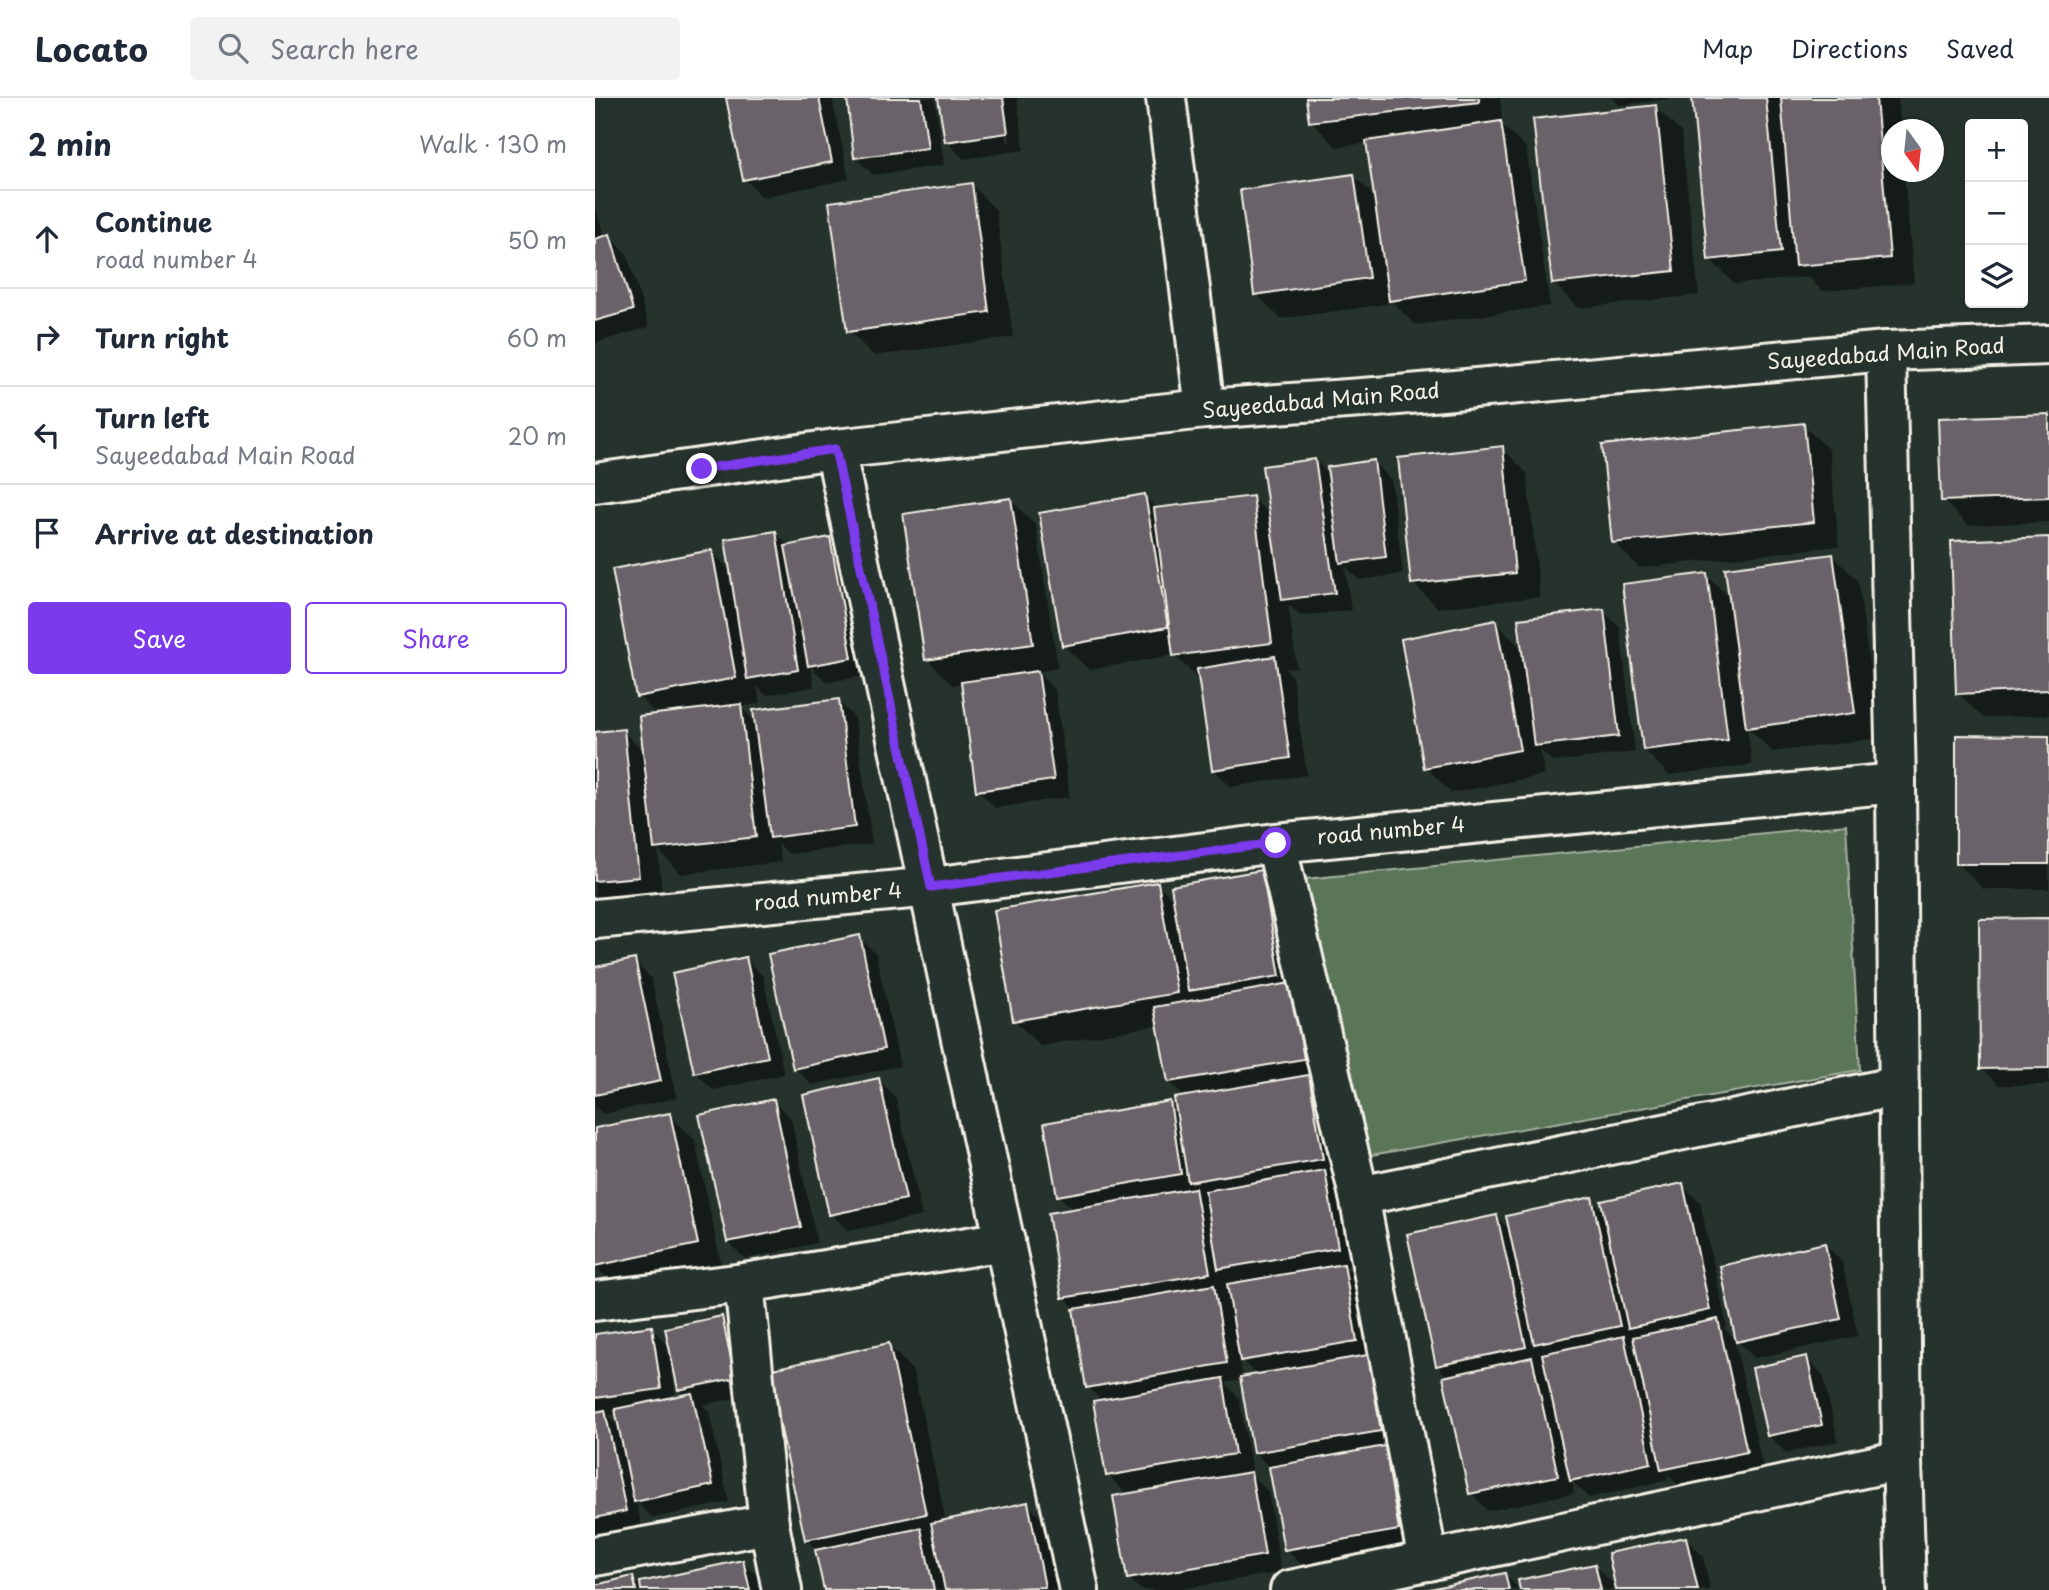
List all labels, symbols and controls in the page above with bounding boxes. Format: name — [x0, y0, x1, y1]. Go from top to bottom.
search box — [190, 17, 680, 80]
text: Locato — [35, 23, 148, 73]
icon: search — [214, 29, 252, 67]
text: Search here — [270, 29, 419, 68]
text: Map — [1702, 30, 1753, 66]
text: Directions — [1791, 30, 1908, 66]
text: Saved — [1946, 30, 2014, 66]
north arrow — [1881, 119, 1944, 182]
map controls — [1965, 119, 2028, 308]
button: + — [1965, 119, 2028, 182]
text: 2 min — [28, 121, 112, 166]
text: Walk · 130 m — [419, 126, 567, 161]
button: − — [1965, 182, 2028, 245]
text: Continue — [95, 202, 212, 241]
icon: ahead — [28, 220, 66, 258]
text: 50 m — [507, 222, 567, 257]
text: road number 4 — [95, 241, 258, 276]
button: layers — [1965, 245, 2028, 308]
icon: right — [28, 318, 66, 356]
text: Turn right — [95, 318, 229, 357]
text: 60 m — [507, 320, 567, 355]
street label: Sayeedabad Main Road — [1766, 328, 2006, 376]
street label: Sayeedabad Main Road — [1201, 373, 1441, 425]
text: Turn left — [95, 398, 210, 437]
icon: left — [28, 416, 66, 454]
text: 20 m — [508, 418, 567, 453]
text: Sayeedabad Main Road — [95, 437, 356, 472]
route end — [686, 453, 717, 484]
icon: arrive — [28, 514, 66, 552]
text: Arrive at destination — [95, 514, 374, 553]
button: Save — [28, 602, 291, 674]
button: Share — [305, 602, 567, 674]
street label: road number 4 — [1315, 807, 1466, 851]
route start — [1260, 827, 1291, 858]
street label: road number 4 — [752, 873, 903, 917]

